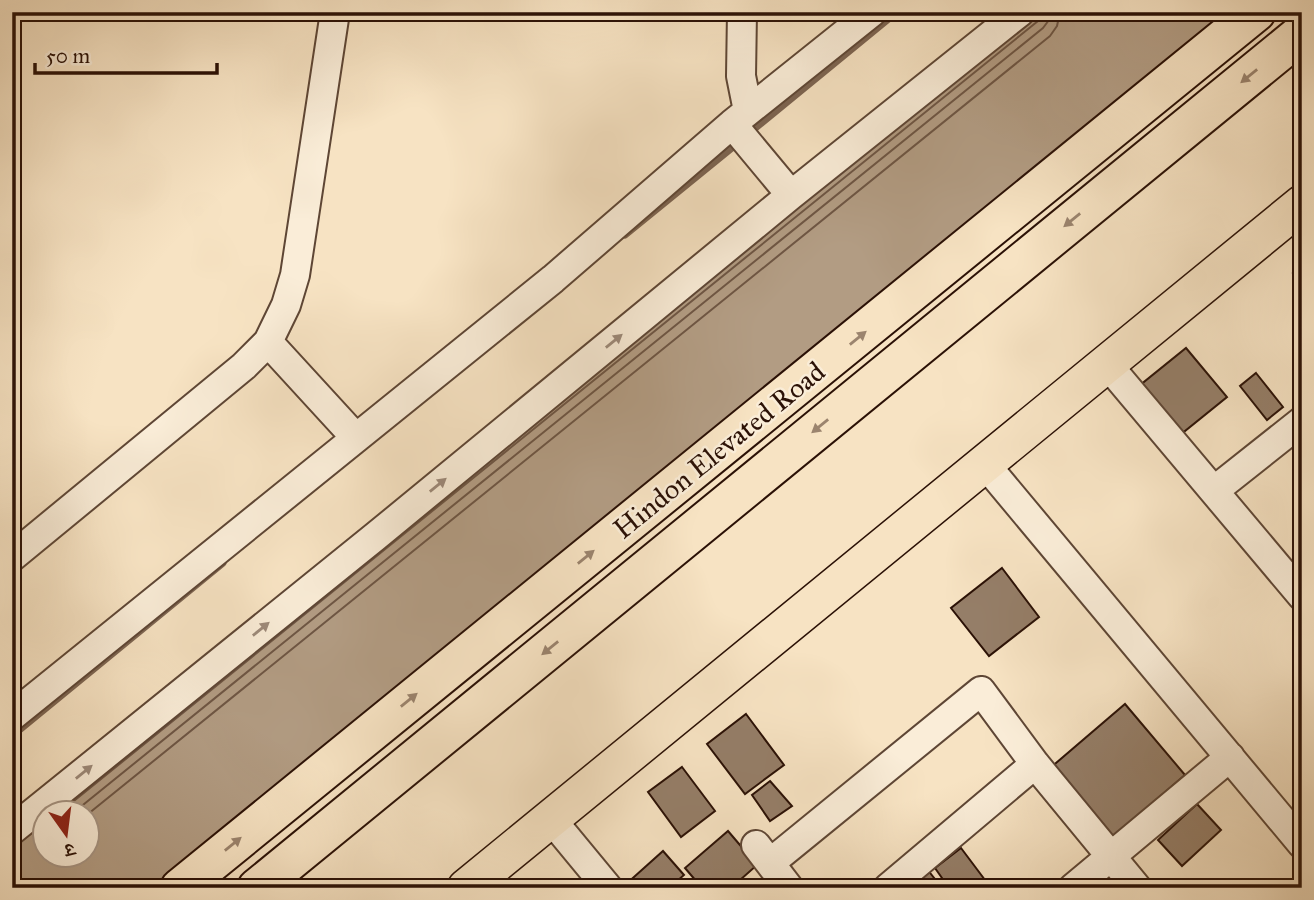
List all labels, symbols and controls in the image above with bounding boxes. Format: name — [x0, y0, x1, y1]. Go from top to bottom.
scale bar — [35, 32, 217, 76]
text: 50 m — [46, 43, 91, 69]
one-way arrow — [1240, 69, 1258, 84]
one-way arrow — [1064, 212, 1081, 227]
one-way arrow — [849, 330, 867, 345]
one-way arrow — [604, 333, 622, 348]
street label: Hindon Elevated Road — [606, 354, 832, 546]
one-way arrow — [812, 418, 829, 433]
one-way arrow — [429, 478, 446, 493]
one-way arrow — [576, 550, 594, 565]
one-way arrow — [252, 621, 270, 636]
one-way arrow — [541, 640, 558, 655]
one-way arrow — [400, 693, 417, 708]
one-way arrow — [75, 764, 93, 779]
north arrow — [32, 799, 102, 869]
text: उ — [61, 837, 79, 863]
one-way arrow — [223, 837, 241, 852]

